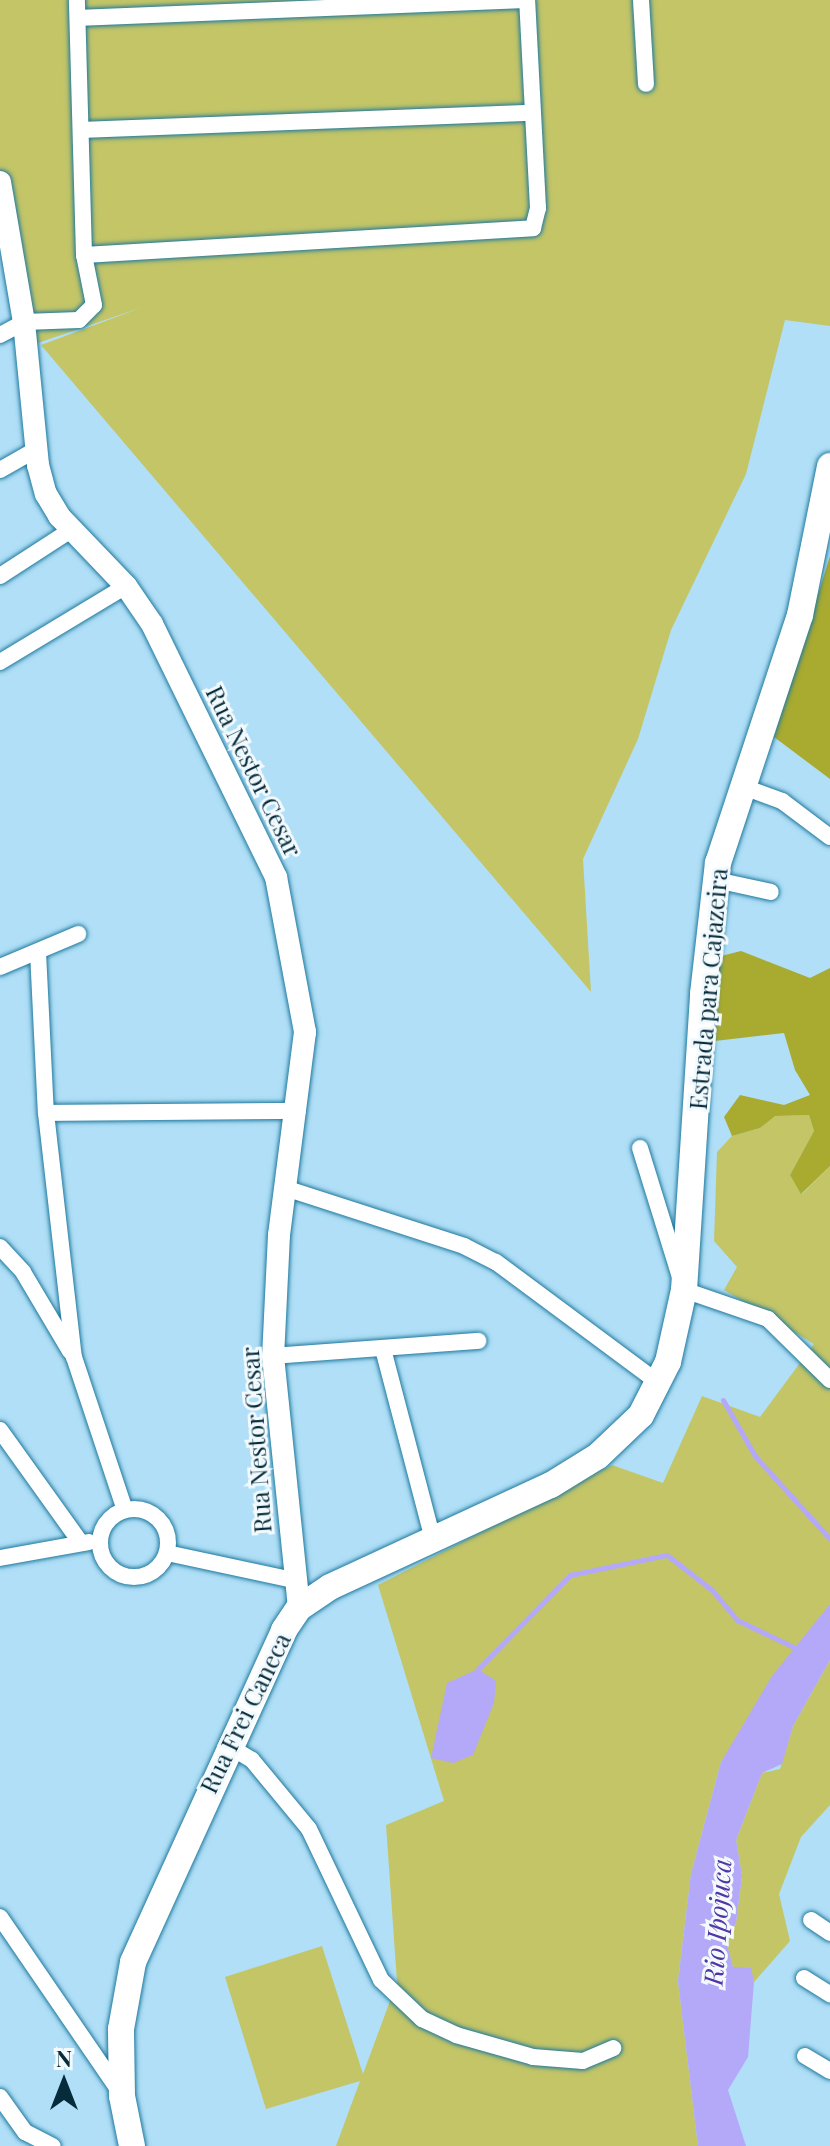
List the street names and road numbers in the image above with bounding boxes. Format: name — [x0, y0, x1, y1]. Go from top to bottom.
street label: Rua Nestor Cesar — [200, 681, 308, 861]
street label: Estrada para Cajazeira — [683, 867, 733, 1111]
street label: Rua Nestor Cesar — [235, 1346, 277, 1534]
street label: Rua Frei Caneca — [194, 1628, 296, 1798]

